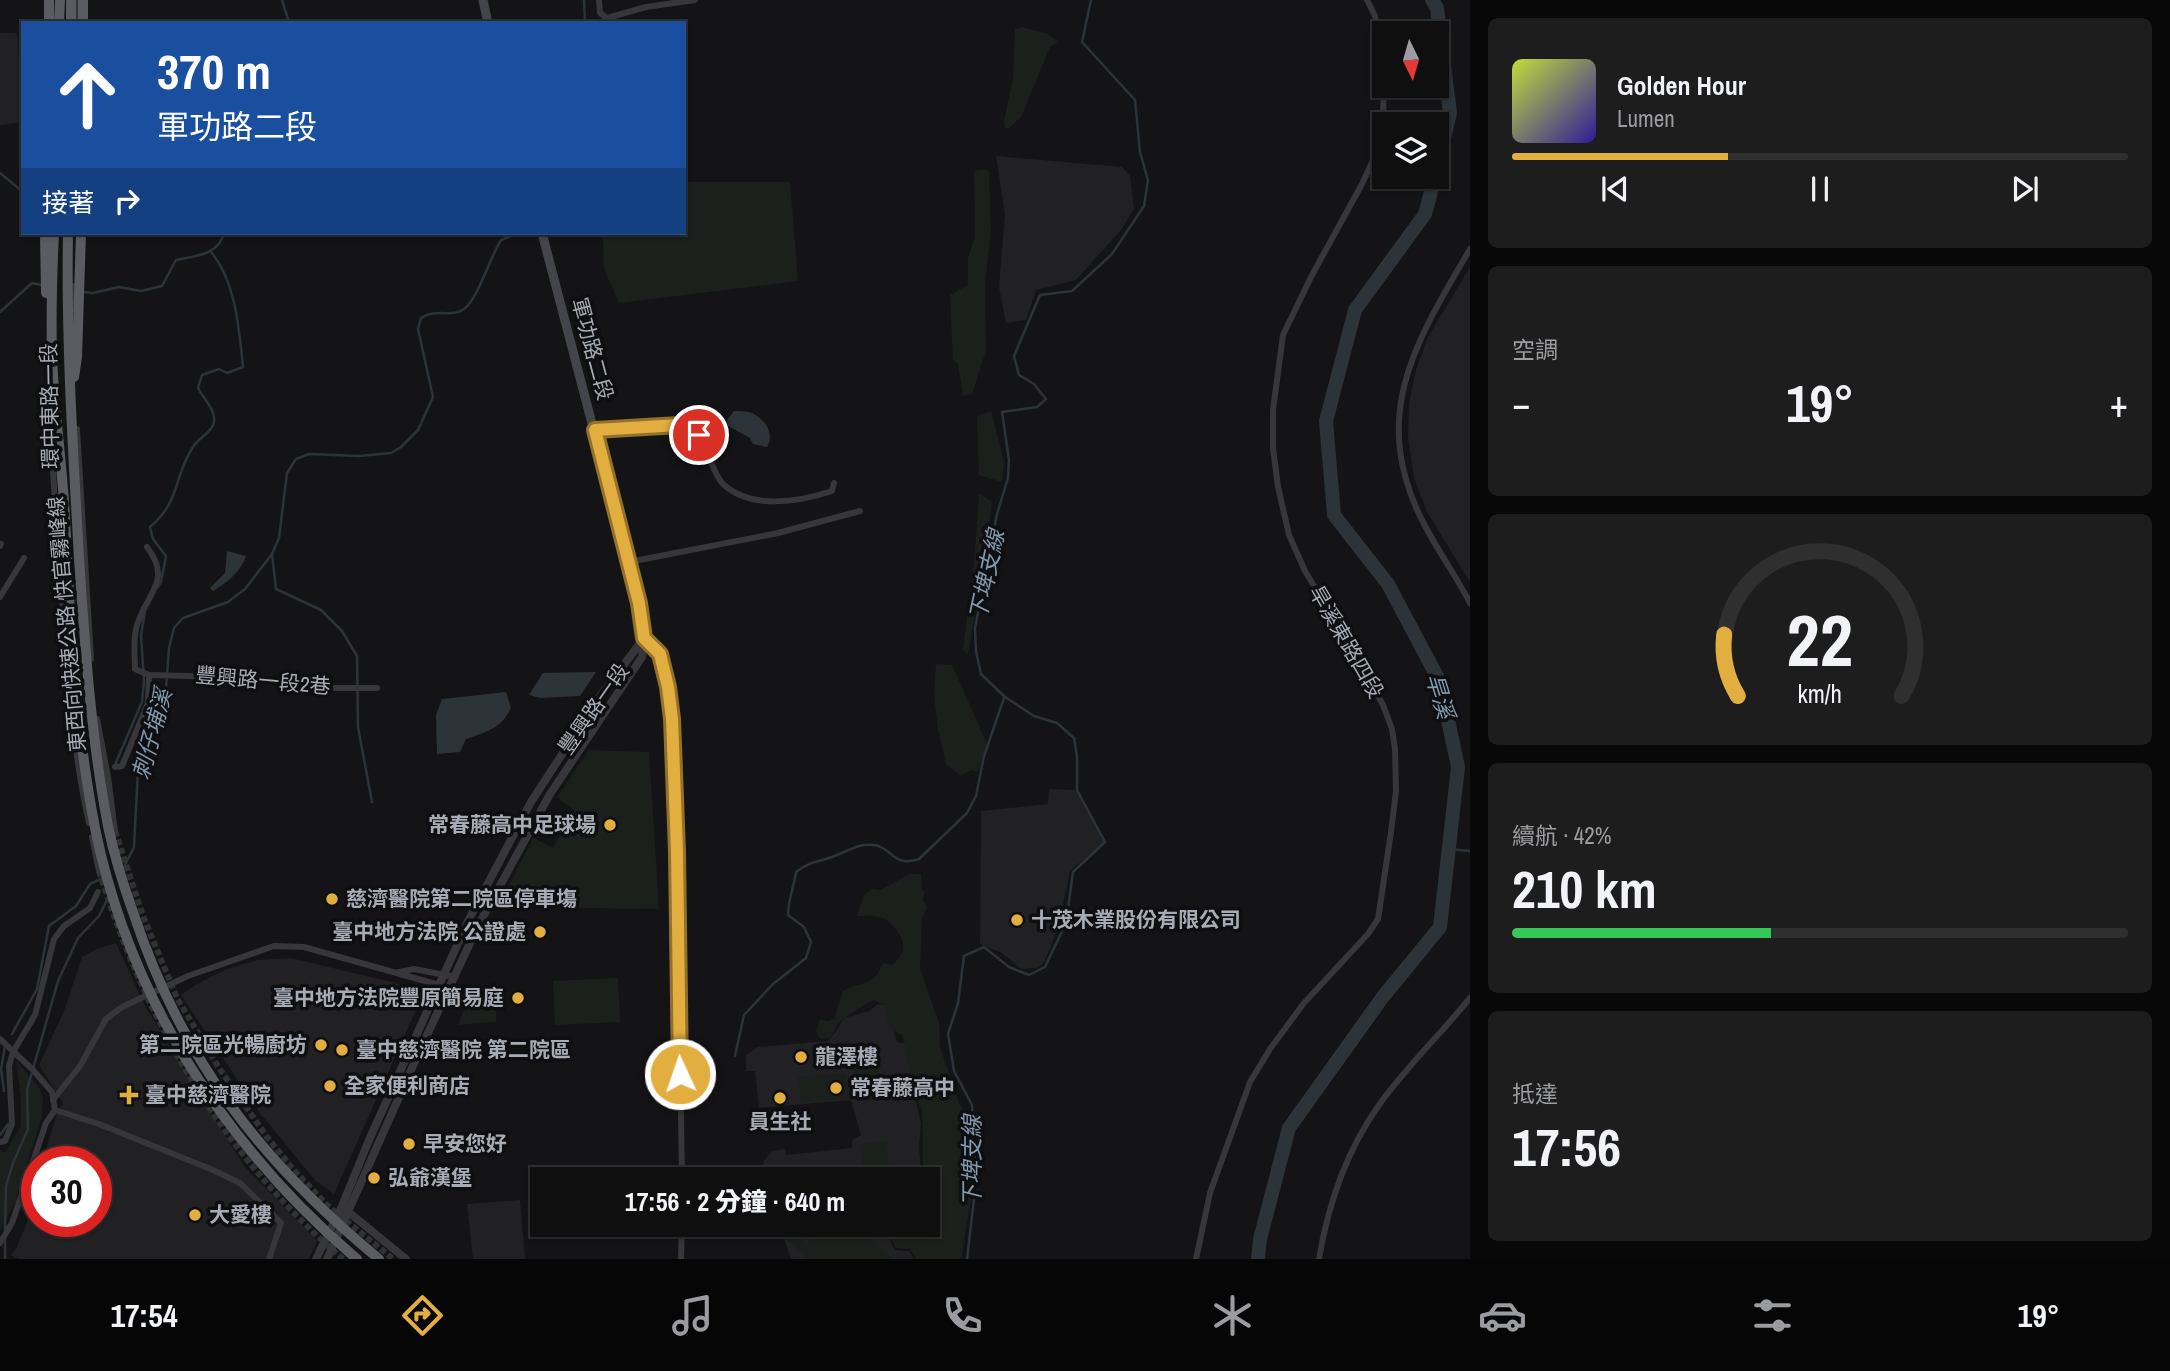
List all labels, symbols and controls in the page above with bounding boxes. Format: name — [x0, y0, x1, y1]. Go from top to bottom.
north arrow — [1372, 21, 1449, 98]
map controls — [1372, 21, 1449, 189]
text: 370 m — [157, 38, 271, 104]
icon: ahead — [42, 49, 133, 140]
text: Golden Hour — [1617, 68, 1746, 103]
text: Lumen — [1617, 103, 1675, 134]
text: 軍功路二段 — [157, 105, 317, 148]
button: layers — [1372, 112, 1449, 189]
icon: previous — [1596, 170, 1634, 208]
icon: pause — [1801, 170, 1839, 208]
icon: next — [2006, 170, 2044, 208]
icon: right — [108, 182, 146, 220]
text: 接著 — [42, 185, 94, 220]
street label: 軍功路二段 — [565, 294, 620, 403]
text: 空調 — [1512, 334, 1558, 365]
street label: 環中東路一段 — [34, 343, 65, 469]
text: 19° — [1786, 368, 1854, 438]
text: − — [1512, 378, 1530, 429]
text: + — [2110, 378, 2128, 429]
pin — [669, 405, 729, 465]
icon: arrive — [680, 416, 718, 454]
street label: 東西向快速公路 快官霧峰線 — [41, 495, 92, 753]
water label: 下埤支線 — [962, 524, 1012, 623]
street label: 旱溪東路四段 — [1302, 580, 1390, 704]
text: 22 — [1787, 591, 1853, 689]
street label: 豐興路一段 — [552, 657, 636, 760]
street label: 豐興路一段2巷 — [194, 660, 332, 701]
water label: 旱溪 — [1419, 669, 1463, 725]
text: km/h — [1798, 676, 1842, 710]
water label: 刺仔埔溪 — [125, 683, 179, 782]
place label: 常春藤高中足球場 — [428, 810, 596, 839]
marker: 常春藤高中足球場 — [602, 817, 618, 833]
text: 續航 · 42% — [1512, 820, 1611, 851]
text: 210 km — [1512, 854, 1657, 924]
place label: 慈濟醫院第二院區停車塲 — [346, 884, 577, 913]
marker: 慈濟醫院第二院區停車塲 — [324, 891, 340, 907]
place label: 十茂木業股份有限公司 — [1031, 905, 1241, 934]
marker: 十茂木業股份有限公司 — [1009, 912, 1025, 928]
place label: 臺中地方法院 公證處 — [332, 917, 526, 946]
marker: 臺中地方法院 公證處 — [532, 924, 548, 940]
place label: 臺中地方法院豐原簡易庭 — [273, 983, 504, 1012]
marker: 臺中地方法院豐原簡易庭 — [510, 990, 526, 1006]
place label: 第二院區光暢廚坊 — [139, 1030, 307, 1059]
place label: 臺中慈濟醫院 第二院區 — [356, 1035, 571, 1064]
marker: 第二院區光暢廚坊 — [313, 1037, 329, 1053]
position arrow — [643, 1037, 717, 1111]
marker: 臺中慈濟醫院 第二院區 — [334, 1042, 350, 1058]
place label: 龍澤樓 — [815, 1042, 878, 1071]
marker: 龍澤樓 — [793, 1049, 809, 1065]
place label: 全家便利商店 — [344, 1071, 470, 1100]
place label: 常春藤高中 — [850, 1073, 955, 1102]
marker: 全家便利商店 — [322, 1078, 338, 1094]
text: 抵達 — [1512, 1078, 1558, 1109]
place label: 臺中慈濟醫院 — [145, 1080, 271, 1109]
marker: 常春藤高中 — [828, 1080, 844, 1096]
marker: 臺中慈濟醫院 — [119, 1085, 139, 1105]
marker: 員生社 — [772, 1090, 788, 1106]
place label: 員生社 — [749, 1107, 812, 1136]
water label: 下埤支線 — [956, 1112, 987, 1207]
text: 17:56 — [1512, 1112, 1621, 1182]
place label: 早安您好 — [423, 1129, 507, 1158]
marker: 早安您好 — [401, 1136, 417, 1152]
speed limit sign: 30 — [21, 1146, 112, 1237]
place label: 弘爺漢堡 — [388, 1163, 472, 1192]
marker: 弘爺漢堡 — [366, 1170, 382, 1186]
text: 17:56 · 2 分鐘 · 640 m — [625, 1184, 845, 1219]
place label: 大愛樓 — [209, 1200, 272, 1229]
marker: 大愛樓 — [187, 1207, 203, 1223]
icon: directions — [398, 1291, 447, 1340]
icon: music — [668, 1291, 717, 1340]
icon: phone — [938, 1291, 987, 1340]
icon: climate — [1208, 1291, 1257, 1340]
icon: car — [1478, 1291, 1527, 1340]
icon: filters — [1748, 1291, 1797, 1340]
text: 17:54 — [110, 1294, 178, 1337]
text: 19° — [2018, 1294, 2060, 1337]

